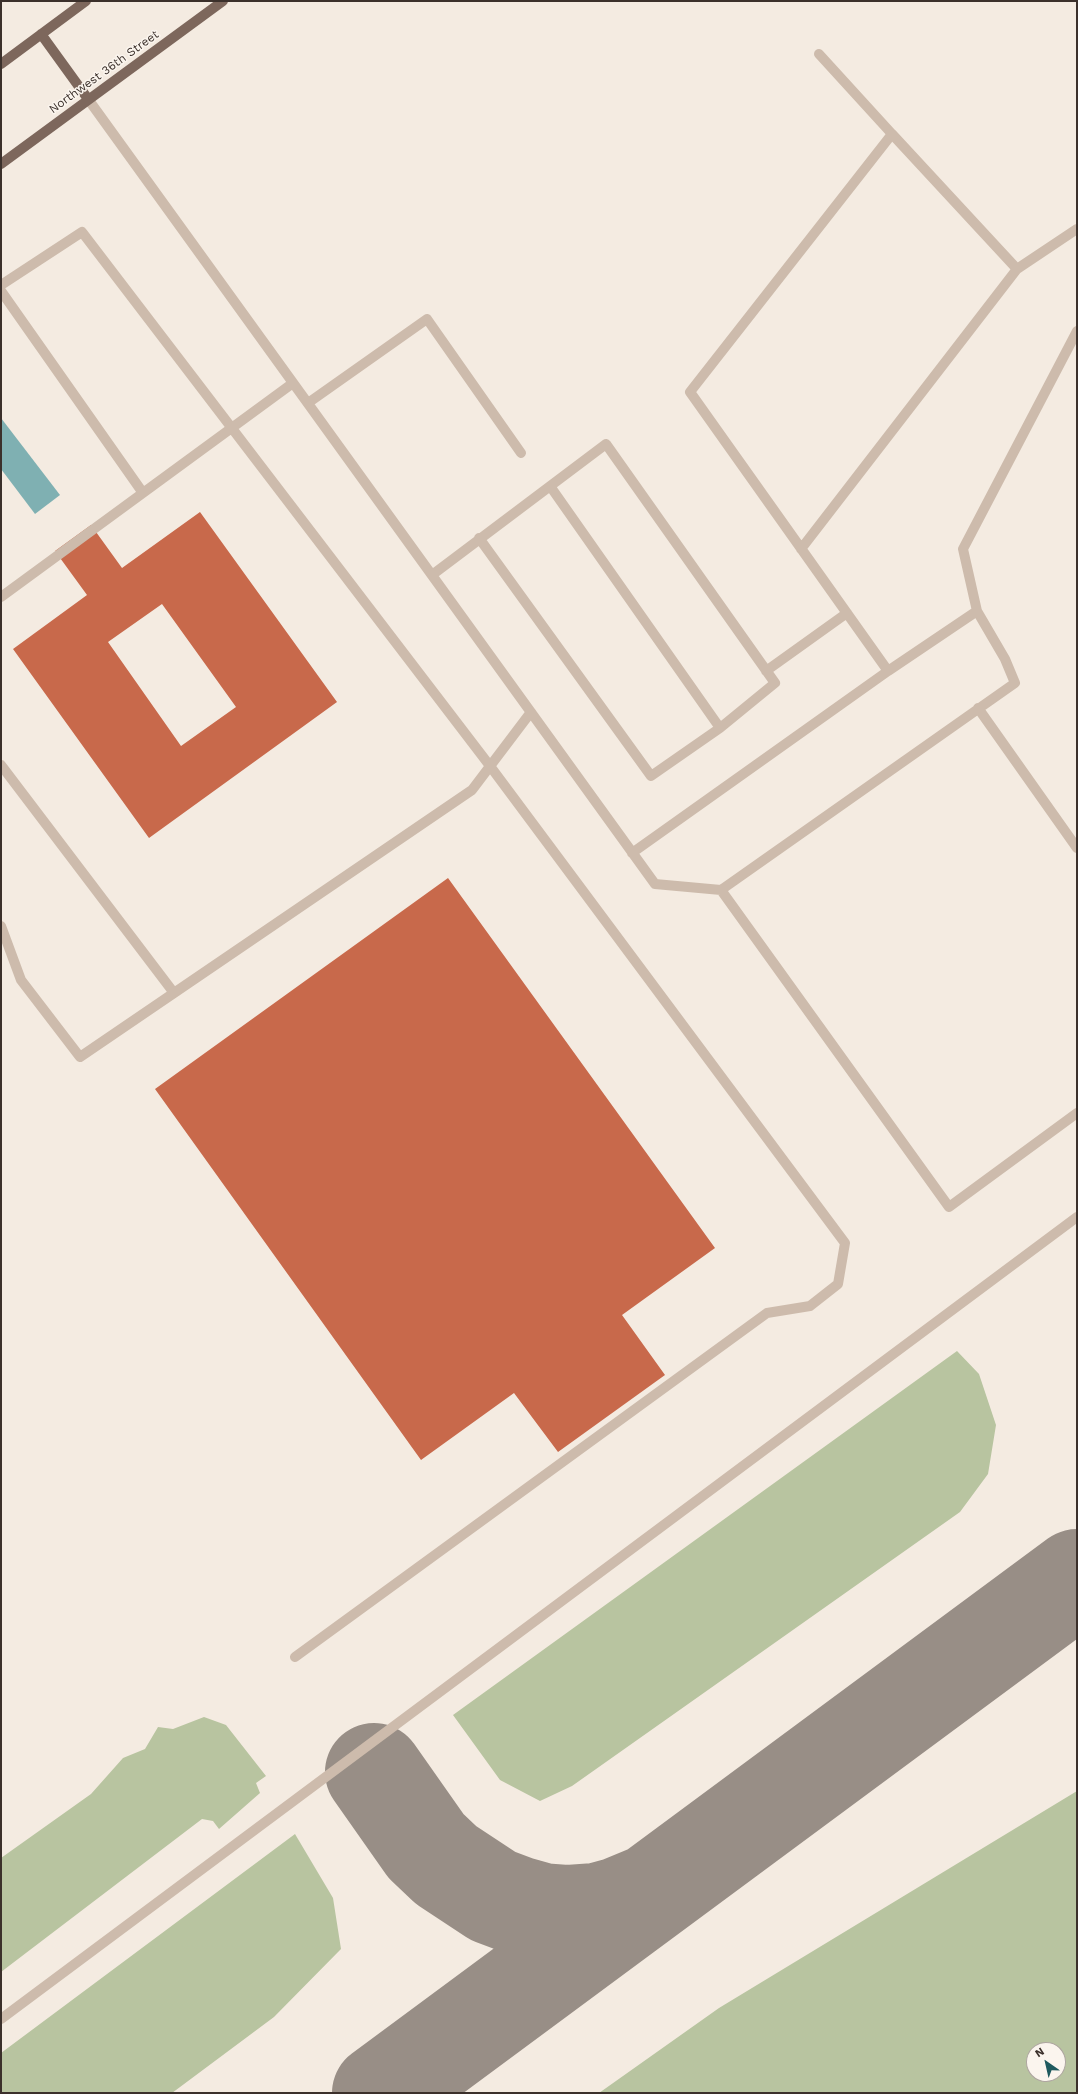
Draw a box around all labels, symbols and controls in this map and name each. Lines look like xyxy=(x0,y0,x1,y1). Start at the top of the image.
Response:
street label: Northwest 36th Street xyxy=(46,27,162,117)
north arrow xyxy=(1026,2042,1066,2082)
text: N xyxy=(1033,2045,1047,2060)

